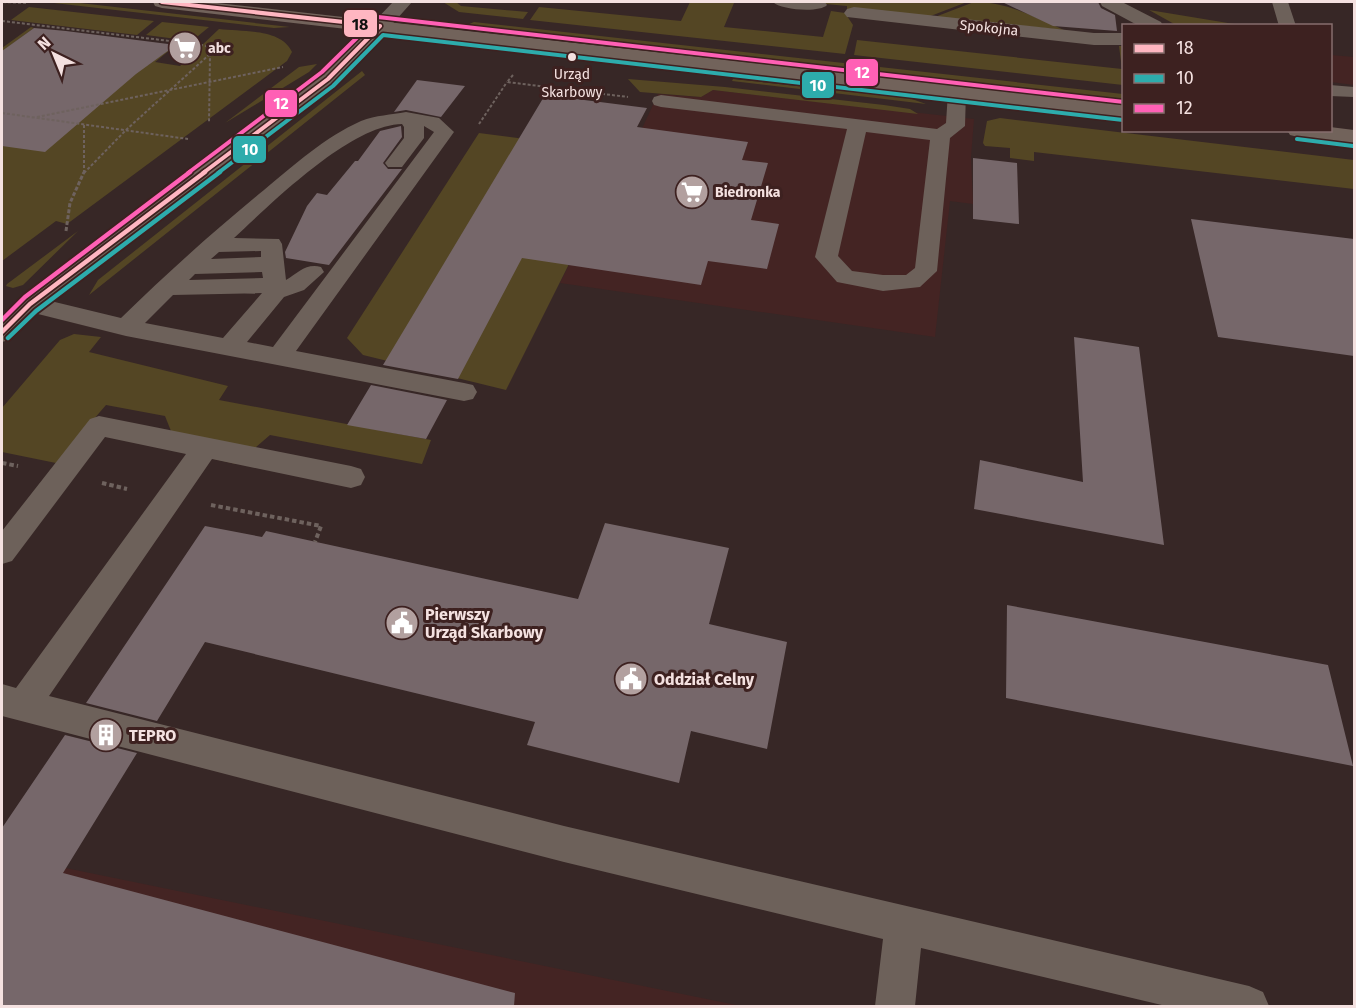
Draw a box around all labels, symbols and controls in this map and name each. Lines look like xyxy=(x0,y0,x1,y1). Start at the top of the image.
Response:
line badge: 18 xyxy=(343,9,378,38)
text: 18 xyxy=(352,15,368,34)
street label: Spokojna xyxy=(959,16,1019,40)
north arrow xyxy=(24,24,84,84)
legend xyxy=(1122,24,1332,132)
supermarket icon: abc xyxy=(167,30,203,66)
text: N xyxy=(34,33,54,54)
text: 18 xyxy=(1176,37,1194,59)
place label: abc xyxy=(208,40,231,57)
marker: Urząd Skarbowy xyxy=(566,51,578,63)
line badge: 12 xyxy=(845,58,879,87)
text: 12 xyxy=(854,63,870,82)
place label: Urząd Skarbowy xyxy=(541,66,603,101)
text: 10 xyxy=(1176,67,1194,89)
line badge: 10 xyxy=(801,71,835,99)
text: 10 xyxy=(810,76,826,95)
line badge: 12 xyxy=(264,89,298,118)
text: 12 xyxy=(273,94,289,113)
text: 12 xyxy=(1176,97,1193,119)
line badge: 10 xyxy=(232,135,267,164)
text: 10 xyxy=(242,140,258,159)
supermarket icon: Biedronka xyxy=(674,174,710,210)
place label: Biedronka xyxy=(715,184,781,201)
public building icon: Pierwszy Urząd Skarbowy xyxy=(384,605,420,641)
place label: Pierwszy Urząd Skarbowy xyxy=(425,605,544,642)
public building icon: Oddział Celny xyxy=(613,661,649,697)
place label: Oddział Celny xyxy=(654,670,755,689)
building icon: TEPRO xyxy=(88,717,124,753)
place label: TEPRO xyxy=(129,726,176,745)

